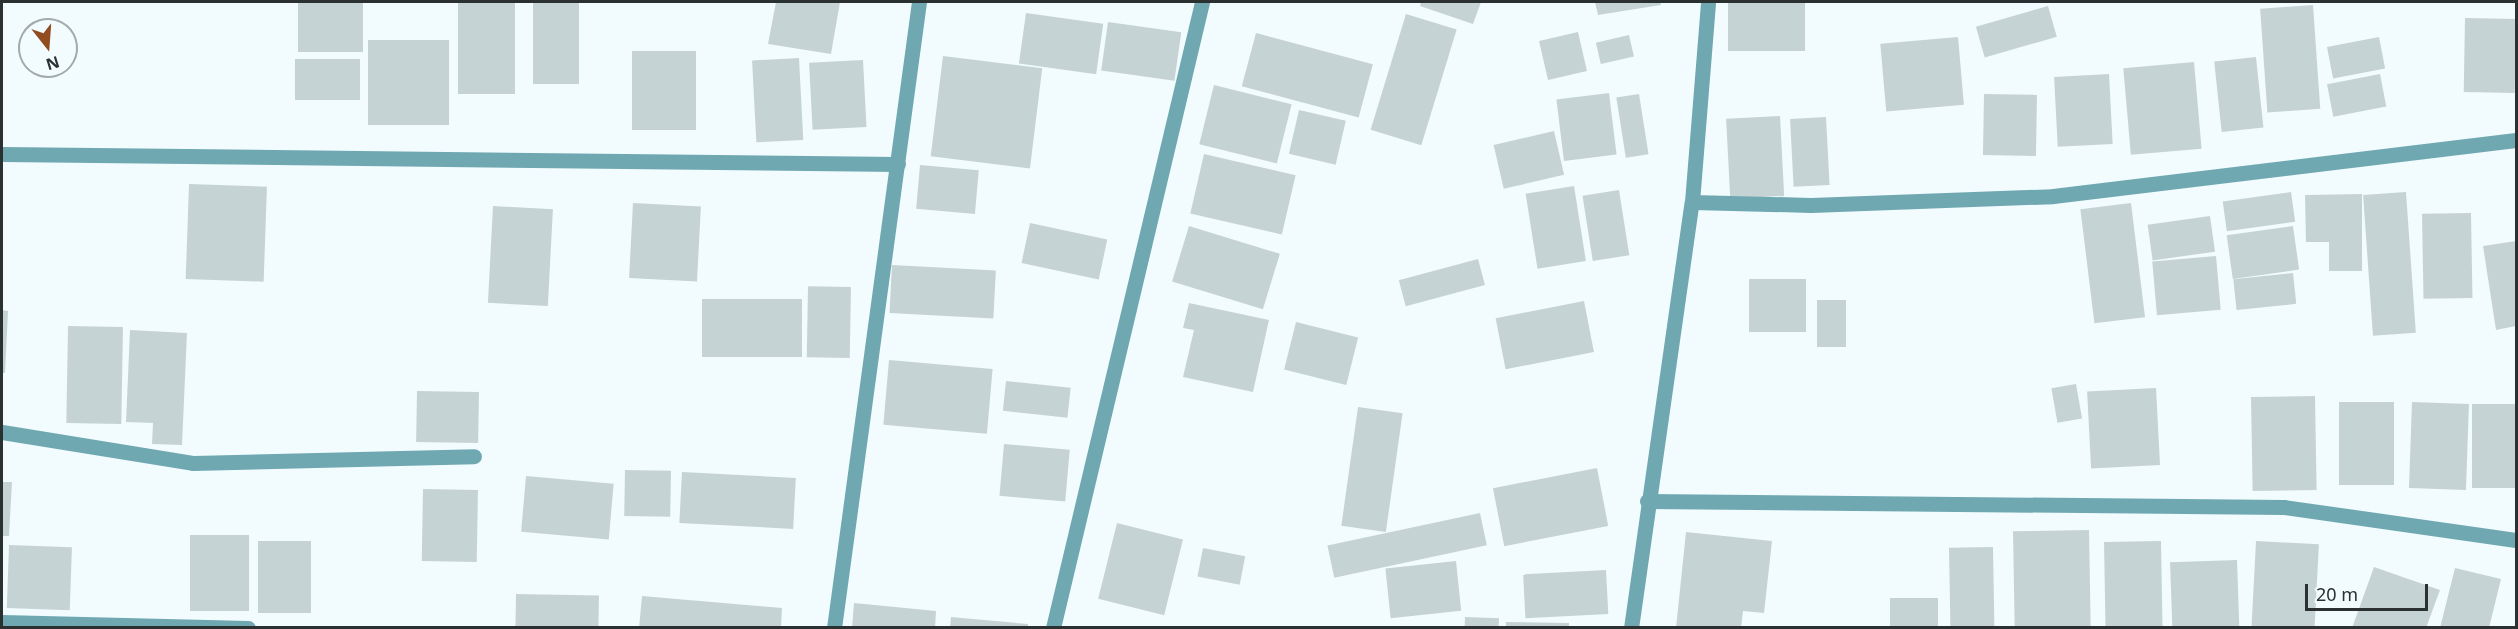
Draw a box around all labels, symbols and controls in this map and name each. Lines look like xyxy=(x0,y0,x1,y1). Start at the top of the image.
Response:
north arrow xyxy=(18,18,78,78)
text: N xyxy=(43,51,62,76)
scale bar xyxy=(2308,572,2431,610)
text: 20 m xyxy=(2316,582,2358,606)

